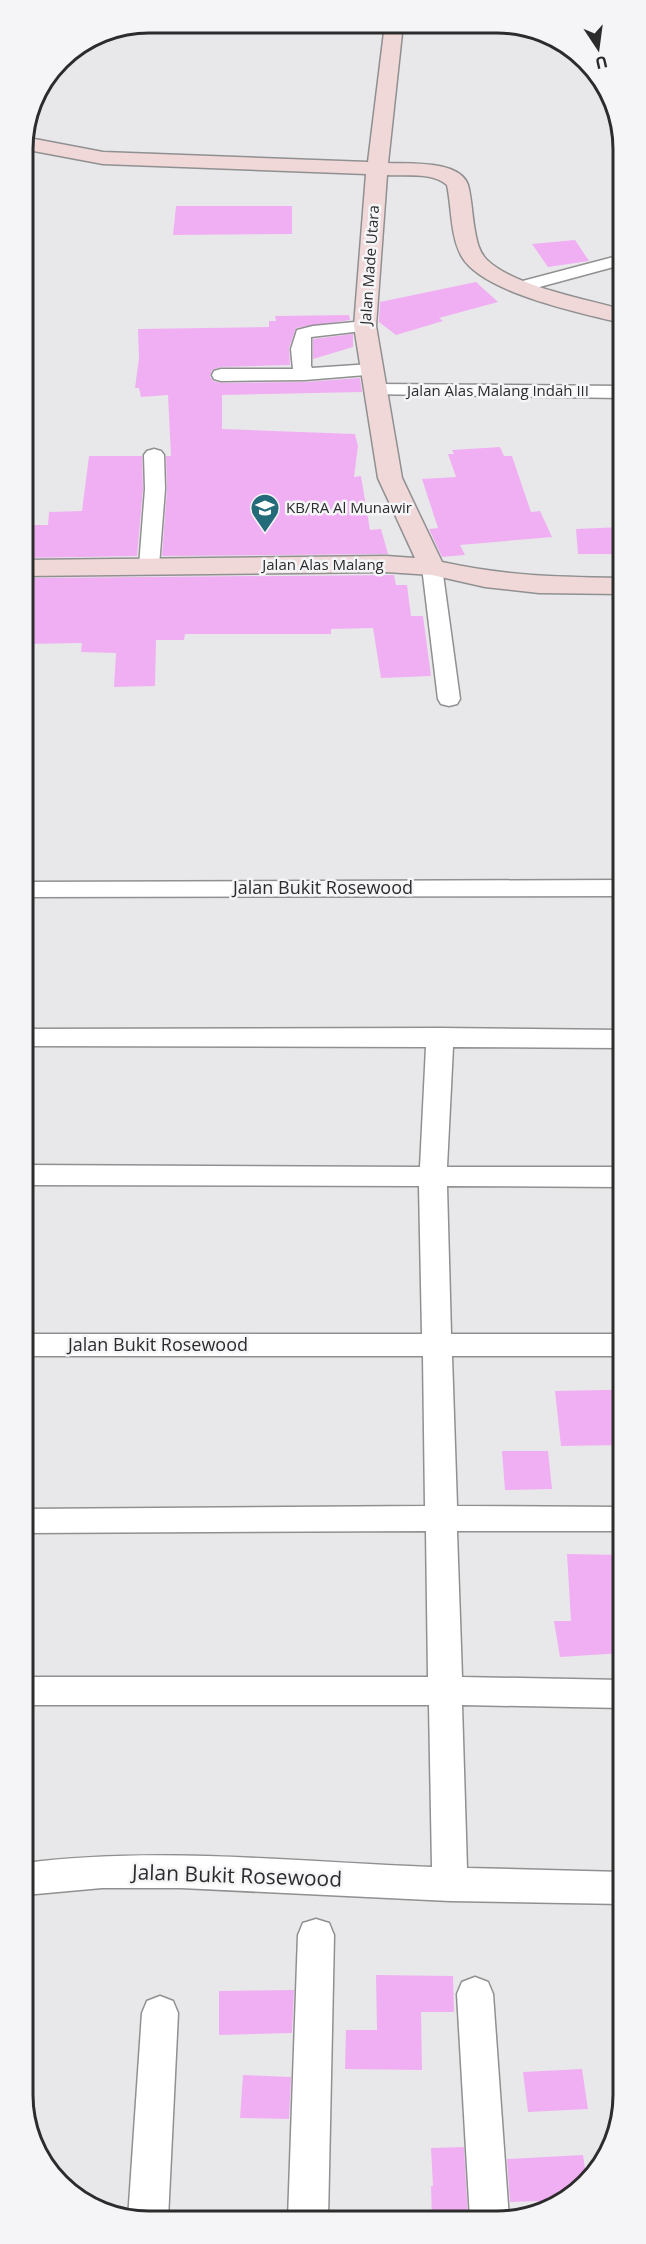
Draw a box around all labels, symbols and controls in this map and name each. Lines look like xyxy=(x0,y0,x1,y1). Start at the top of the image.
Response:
north arrow xyxy=(568,18,628,78)
text: U xyxy=(593,51,610,75)
street label: Jalan Made Utara xyxy=(355,204,383,327)
street label: Jalan Alas Malang Indah III xyxy=(405,380,589,400)
school or university icon: KB/RA Al Munawir xyxy=(249,492,281,534)
place label: KB/RA Al Munawir xyxy=(286,497,412,517)
street label: Jalan Alas Malang xyxy=(260,554,384,574)
street label: Jalan Bukit Rosewood xyxy=(231,875,413,899)
street label: Jalan Bukit Rosewood xyxy=(66,1332,248,1356)
street label: Jalan Bukit Rosewood xyxy=(130,1857,343,1893)

